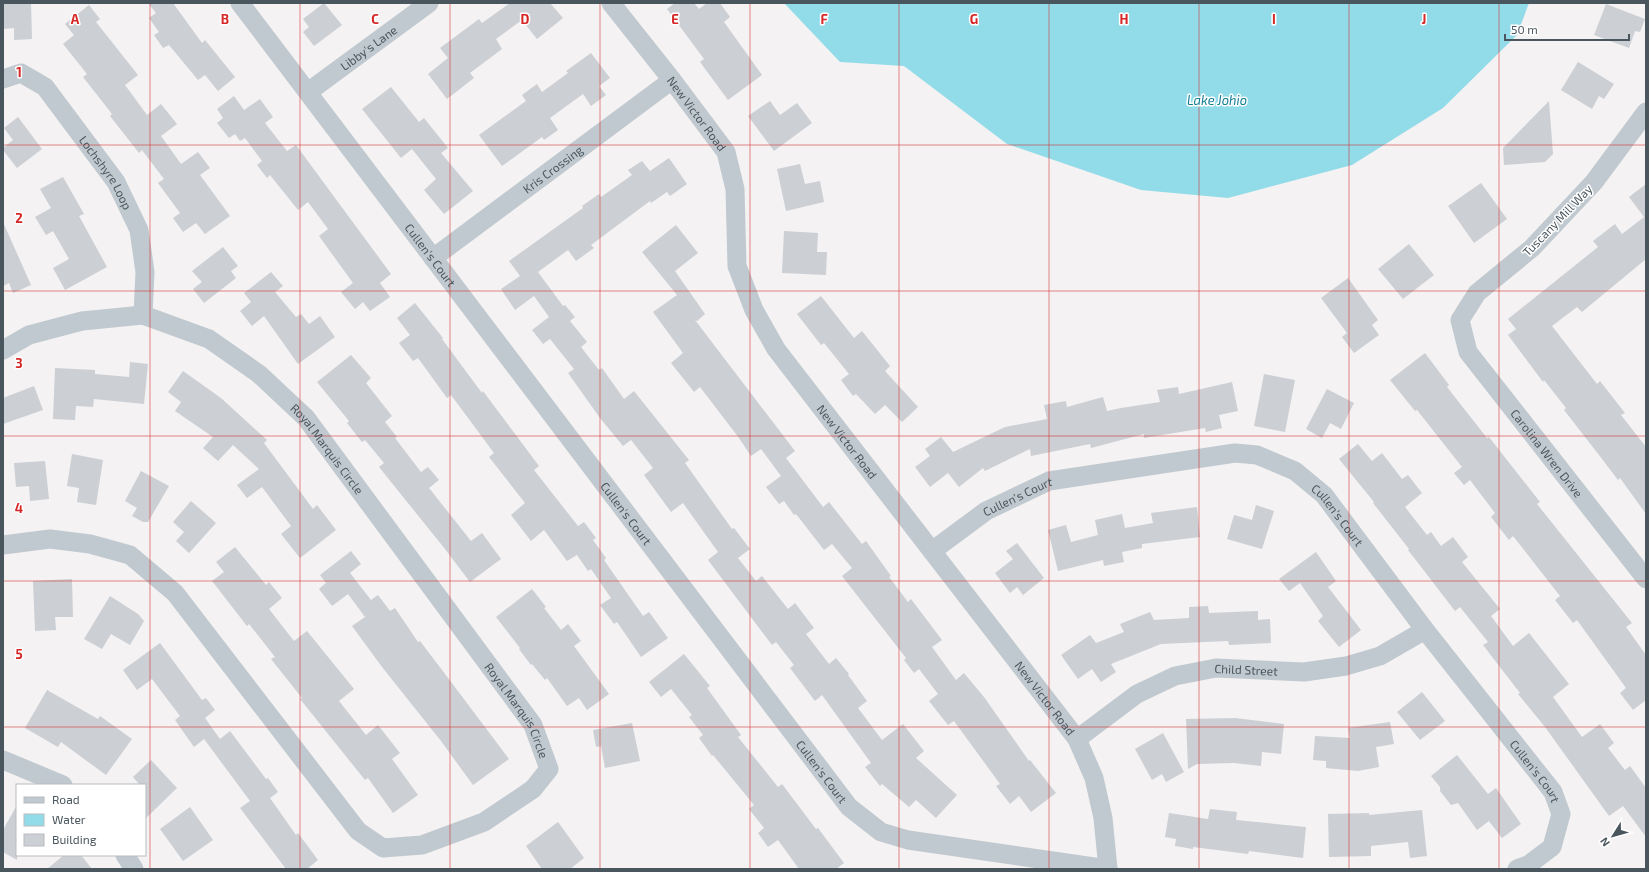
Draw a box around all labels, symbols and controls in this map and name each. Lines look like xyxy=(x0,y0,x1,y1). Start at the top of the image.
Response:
text: A xyxy=(71,11,80,27)
text: B xyxy=(221,11,229,27)
text: C xyxy=(371,11,379,27)
text: D xyxy=(521,11,530,27)
text: E xyxy=(671,11,679,27)
text: F xyxy=(820,11,828,27)
text: G xyxy=(970,11,978,27)
text: H xyxy=(1120,11,1129,27)
text: I xyxy=(1272,11,1276,27)
text: J xyxy=(1422,11,1426,27)
scale bar xyxy=(1505,16,1629,42)
street label: Libby's Lane xyxy=(337,22,399,73)
text: 50 m xyxy=(1511,22,1538,36)
text: 1 xyxy=(16,64,22,80)
street label: New Victor Road xyxy=(665,73,729,153)
water label: Lake Johio xyxy=(1187,92,1247,108)
street label: Lochshyre Loop xyxy=(77,133,135,212)
street label: Kris Crossing xyxy=(520,142,585,196)
street label: Tuscany Mill Way xyxy=(1519,181,1595,259)
text: 2 xyxy=(15,210,23,226)
street label: Cullen's Court xyxy=(402,221,459,289)
text: 3 xyxy=(15,355,23,371)
street label: Royal Marquis Circle xyxy=(288,401,367,497)
street label: New Victor Road xyxy=(814,402,880,481)
street label: Carolina Wren Drive xyxy=(1508,406,1586,500)
street label: Cullen's Court xyxy=(980,474,1053,519)
street label: Cullen's Court xyxy=(598,479,655,548)
street label: Cullen's Court xyxy=(1309,481,1367,549)
text: 4 xyxy=(15,500,23,516)
text: 5 xyxy=(15,646,23,662)
street label: New Victor Road xyxy=(1012,658,1078,738)
street label: Royal Marquis Circle xyxy=(482,660,551,760)
street label: Child Street xyxy=(1214,661,1279,678)
street label: Cullen's Court xyxy=(794,737,851,806)
street label: Cullen's Court xyxy=(1507,737,1563,805)
legend xyxy=(16,784,146,856)
text: Road xyxy=(52,792,80,806)
text: Water xyxy=(52,812,86,826)
north arrow xyxy=(1593,816,1633,856)
text: Building xyxy=(52,832,97,846)
text: N xyxy=(1597,835,1612,849)

